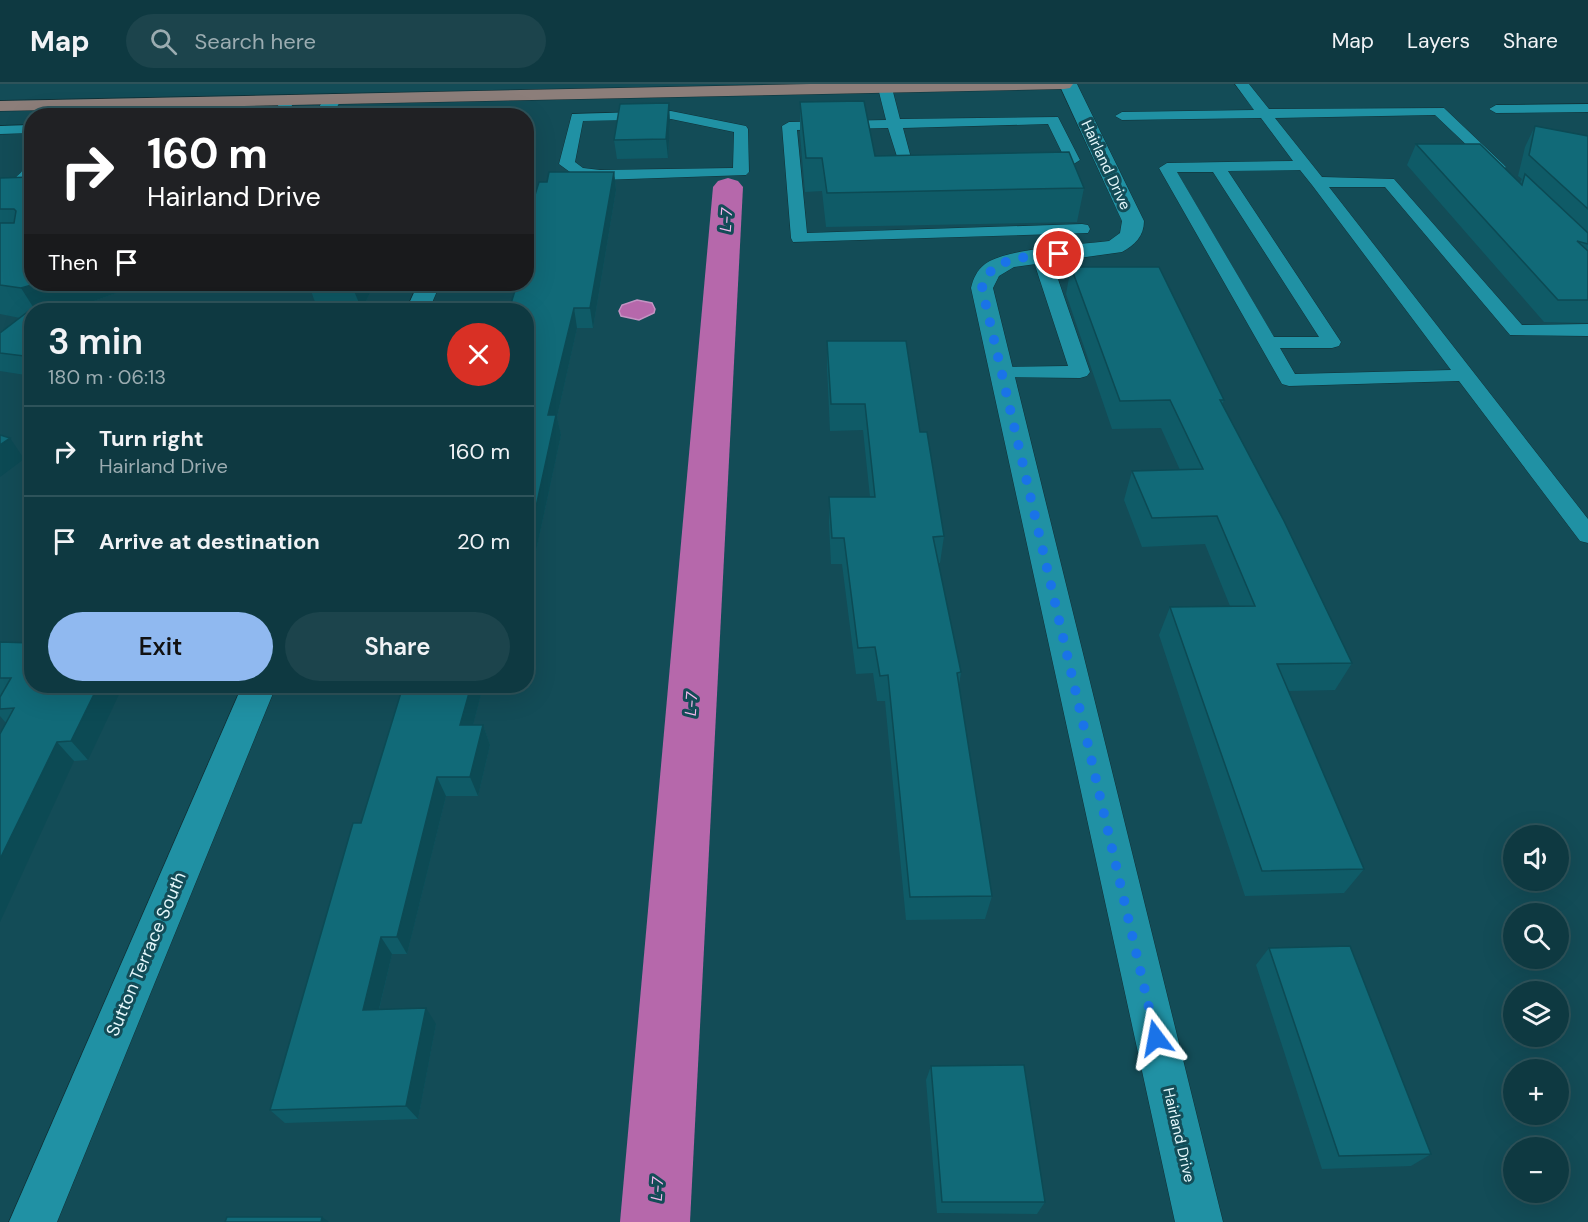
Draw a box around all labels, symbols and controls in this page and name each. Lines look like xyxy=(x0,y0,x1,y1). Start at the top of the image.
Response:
search box xyxy=(126,14,546,68)
text: Map xyxy=(30,23,90,60)
icon: search xyxy=(147,25,180,58)
text: Search here xyxy=(195,27,316,56)
text: Map xyxy=(1332,27,1374,55)
text: Layers xyxy=(1407,27,1470,55)
text: Share xyxy=(1503,27,1558,55)
street label: Hairland Drive xyxy=(1077,117,1135,213)
text: 160 m xyxy=(147,126,268,181)
icon: right xyxy=(48,132,126,210)
text: Hairland Drive xyxy=(147,179,321,214)
water label: L-7 xyxy=(715,206,737,233)
pin xyxy=(1033,228,1084,279)
icon: arrive xyxy=(1042,237,1075,270)
icon: arrive xyxy=(110,246,143,279)
text: Then xyxy=(48,248,98,277)
text: 3 min xyxy=(48,318,143,365)
button: close xyxy=(447,323,510,386)
text: 180 m · 06:13 xyxy=(48,364,166,390)
text: Turn right xyxy=(99,424,204,453)
icon: right xyxy=(48,435,81,468)
text: 160 m xyxy=(449,437,510,466)
text: Hairland Drive xyxy=(99,453,228,479)
icon: arrive xyxy=(48,525,81,558)
text: Arrive at destination xyxy=(99,527,320,556)
text: 20 m xyxy=(457,527,510,556)
button: Exit xyxy=(48,612,273,681)
button: Share xyxy=(285,612,510,681)
water label: L-7 xyxy=(680,690,702,717)
map controls xyxy=(1503,825,1569,1203)
button: sound xyxy=(1503,825,1569,891)
street label: Sutton Terrace South xyxy=(100,868,192,1040)
button: search xyxy=(1503,903,1569,969)
button: layers xyxy=(1503,981,1569,1047)
position arrow xyxy=(1124,1006,1188,1070)
button: + xyxy=(1503,1059,1569,1125)
street label: Hairland Drive xyxy=(1158,1086,1200,1184)
button: − xyxy=(1503,1137,1569,1203)
water label: L-7 xyxy=(646,1175,668,1202)

